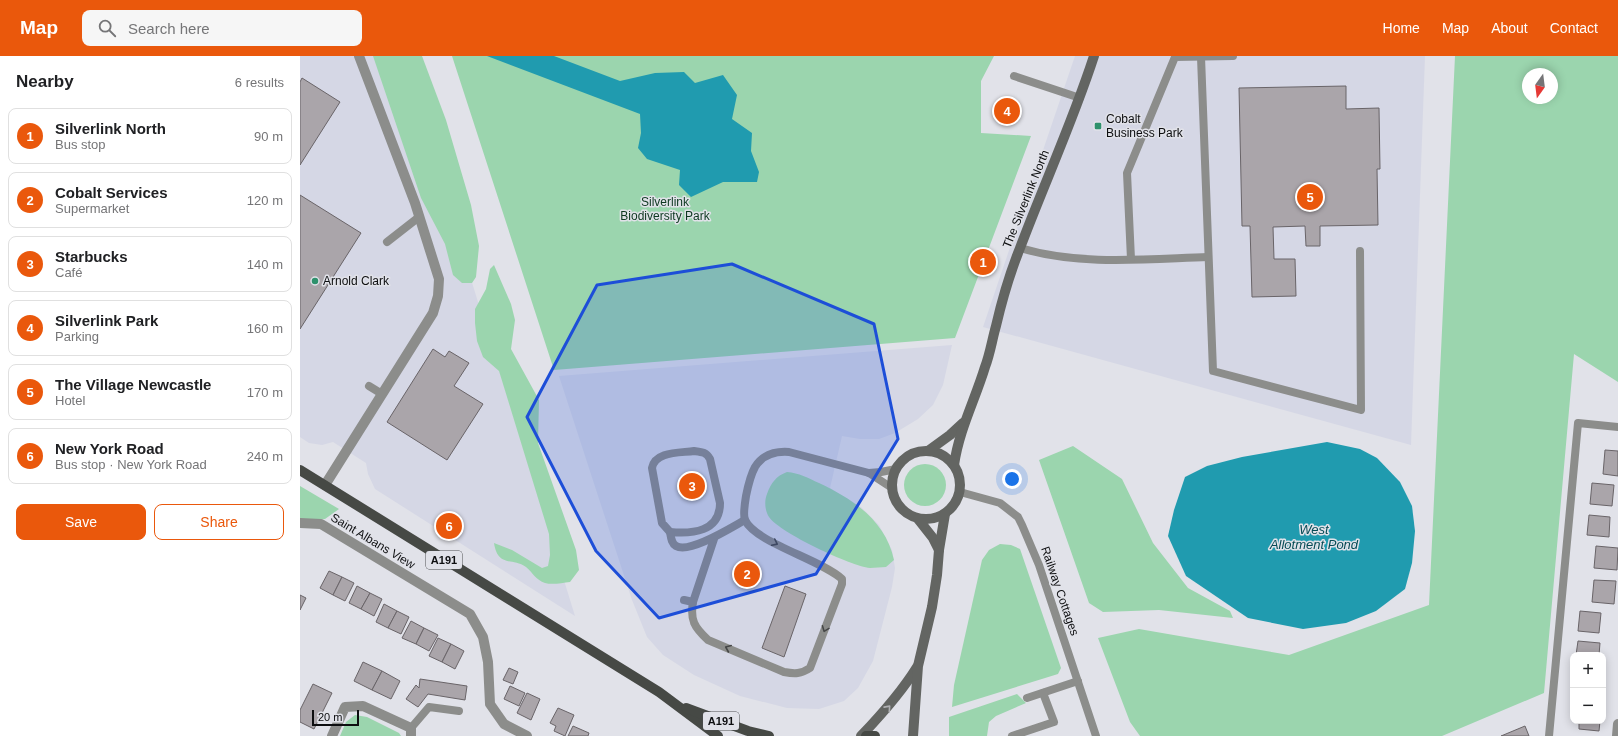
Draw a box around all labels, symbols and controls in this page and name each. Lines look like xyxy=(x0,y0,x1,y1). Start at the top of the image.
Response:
search box xyxy=(82,10,362,46)
text: Map xyxy=(20,17,58,38)
icon: search xyxy=(96,17,118,39)
text: Search here xyxy=(128,20,210,37)
text: Home xyxy=(1383,20,1420,36)
text: Map xyxy=(1442,20,1469,36)
text: About xyxy=(1491,20,1528,36)
text: Contact xyxy=(1550,20,1598,36)
north arrow xyxy=(1522,68,1558,104)
text: Nearby xyxy=(16,72,74,91)
text: 6 results xyxy=(235,75,284,90)
pin: 4 xyxy=(994,96,1020,126)
place label: Cobalt Business Park xyxy=(1106,112,1184,140)
text: Silverlink North xyxy=(55,120,166,137)
marker: Cobalt Business Park xyxy=(1093,121,1103,131)
text: 1 xyxy=(26,129,34,144)
text: 90 m xyxy=(254,129,283,144)
text: Bus stop xyxy=(55,137,106,152)
street label: The Silverlink North xyxy=(1000,148,1052,250)
pin: 5 xyxy=(1297,182,1323,212)
text: Cobalt Services xyxy=(55,184,168,201)
text: 2 xyxy=(26,193,34,208)
text: 120 m xyxy=(247,193,283,208)
park label: Silverlink Biodiversity Park xyxy=(620,195,711,223)
text: Supermarket xyxy=(55,201,129,216)
pin: 1 xyxy=(970,247,996,277)
text: Starbucks xyxy=(55,248,128,265)
text: 3 xyxy=(26,257,34,272)
text: 140 m xyxy=(247,257,283,272)
text: Café xyxy=(55,265,82,280)
place label: Arnold Clark xyxy=(323,274,390,288)
marker: Arnold Clark xyxy=(310,276,320,286)
text: Silverlink Park xyxy=(55,312,158,329)
text: 4 xyxy=(26,321,34,336)
text: 160 m xyxy=(247,321,283,336)
text: Parking xyxy=(55,329,99,344)
text: The Village Newcastle xyxy=(55,376,211,393)
text: 5 xyxy=(26,385,34,400)
text: 170 m xyxy=(247,385,283,400)
text: Hotel xyxy=(55,393,85,408)
text: New York Road xyxy=(55,440,164,457)
text: 6 xyxy=(26,449,34,464)
text: 240 m xyxy=(247,449,283,464)
text: Bus stop · New York Road xyxy=(55,457,207,472)
your location xyxy=(1002,469,1022,489)
pin: 3 xyxy=(679,471,705,501)
button: Save xyxy=(16,504,146,540)
button: Share xyxy=(154,504,284,540)
street label: Saint Albans View xyxy=(328,510,418,572)
pin: 6 xyxy=(436,511,462,541)
water label: West Allotment Pond xyxy=(1269,522,1359,552)
one-way arrow xyxy=(771,538,778,546)
street label: Railway Cottages xyxy=(1038,545,1082,637)
road number: A191 xyxy=(426,551,462,569)
pin: 2 xyxy=(734,559,760,589)
one-way arrow xyxy=(821,626,829,633)
one-way arrow xyxy=(724,645,731,653)
map controls xyxy=(1570,652,1606,724)
button: + xyxy=(1570,652,1606,688)
button: − xyxy=(1570,688,1606,724)
one-way arrow xyxy=(883,705,891,713)
scale bar xyxy=(312,708,359,727)
text: 20 m xyxy=(318,711,342,723)
road number: A191 xyxy=(703,712,739,730)

